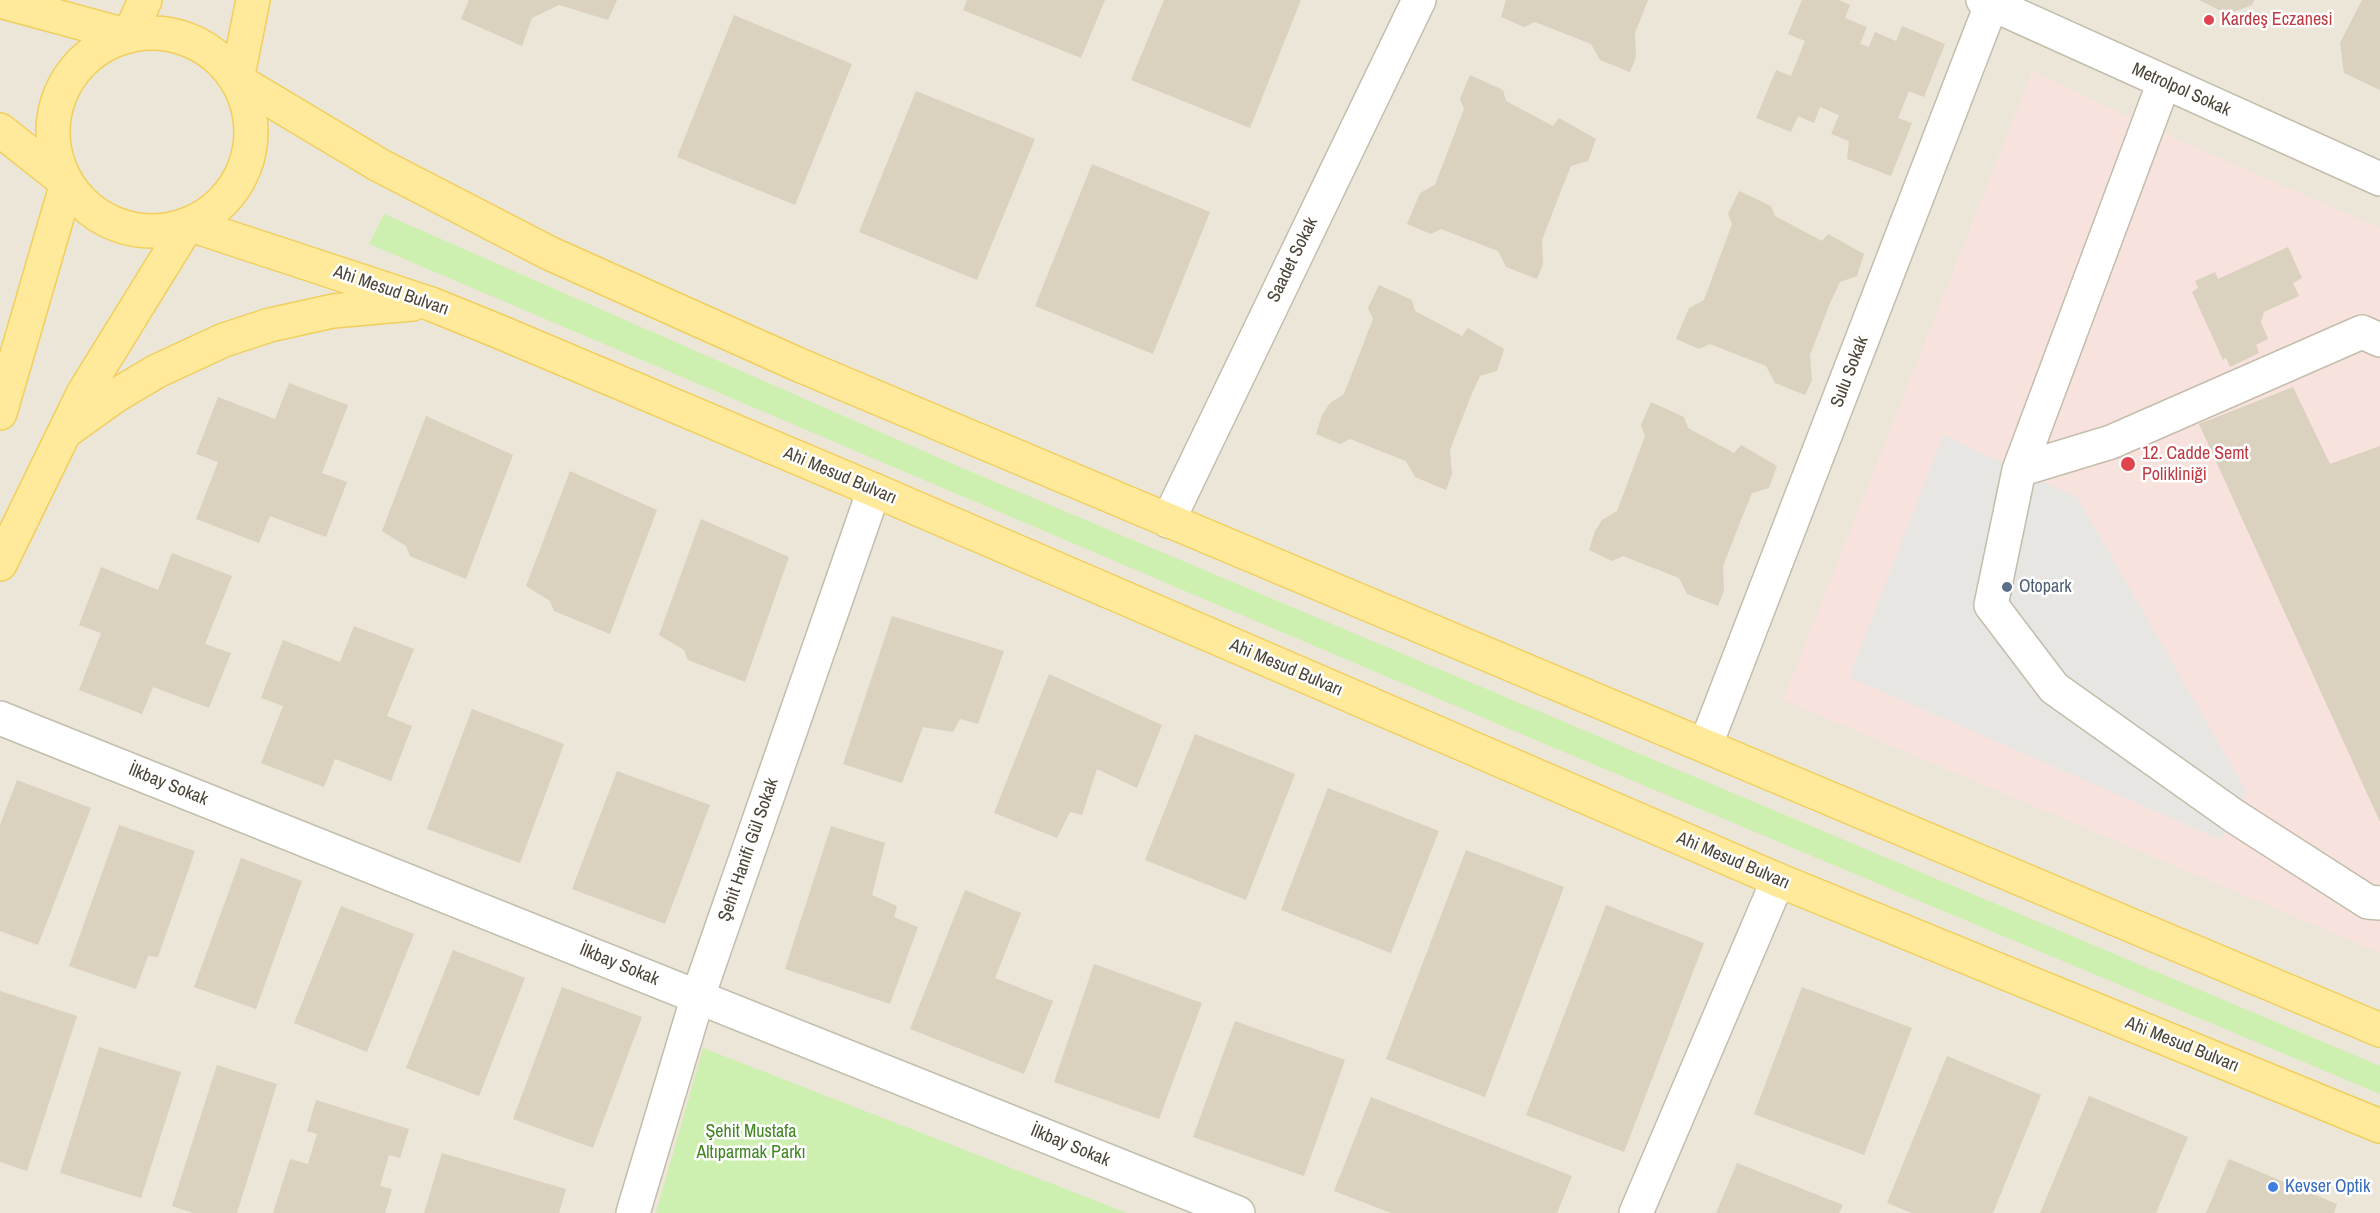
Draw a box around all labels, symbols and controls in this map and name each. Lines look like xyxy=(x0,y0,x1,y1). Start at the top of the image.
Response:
place label: Kardeş Eczanesi xyxy=(2221,9,2333,31)
marker: Kardeş Eczanesi xyxy=(2202,13,2216,27)
street label: Metrolpol Sokak xyxy=(2128,59,2234,121)
street label: Saadet Sokak xyxy=(1263,214,1323,306)
street label: Ahi Mesud Bulvarı xyxy=(330,261,452,321)
street label: Sulu Sokak xyxy=(1827,333,1873,411)
street label: Ahi Mesud Bulvarı xyxy=(780,442,900,510)
place label: 12. Cadde Semt Polikliniği xyxy=(2142,443,2249,486)
marker: 12. Cadde Semt Polikliniği xyxy=(2119,455,2137,473)
place label: Otopark xyxy=(2019,576,2072,598)
marker: Otopark xyxy=(2000,580,2014,594)
street label: Ahi Mesud Bulvarı xyxy=(1226,634,1346,702)
street label: İlkbay Sokak xyxy=(125,759,211,811)
street label: Şehit Hanifi Gül Sokak xyxy=(714,775,784,925)
street label: Ahi Mesud Bulvarı xyxy=(1673,827,1793,895)
street label: İlkbay Sokak xyxy=(576,939,662,991)
street label: Ahi Mesud Bulvarı xyxy=(2122,1012,2242,1078)
street label: İlkbay Sokak xyxy=(1027,1120,1113,1172)
park label: Şehit Mustafa Altıparmak Parkı xyxy=(696,1121,806,1164)
place label: Kevser Optik xyxy=(2285,1176,2370,1198)
marker: Kevser Optik xyxy=(2266,1180,2280,1194)

